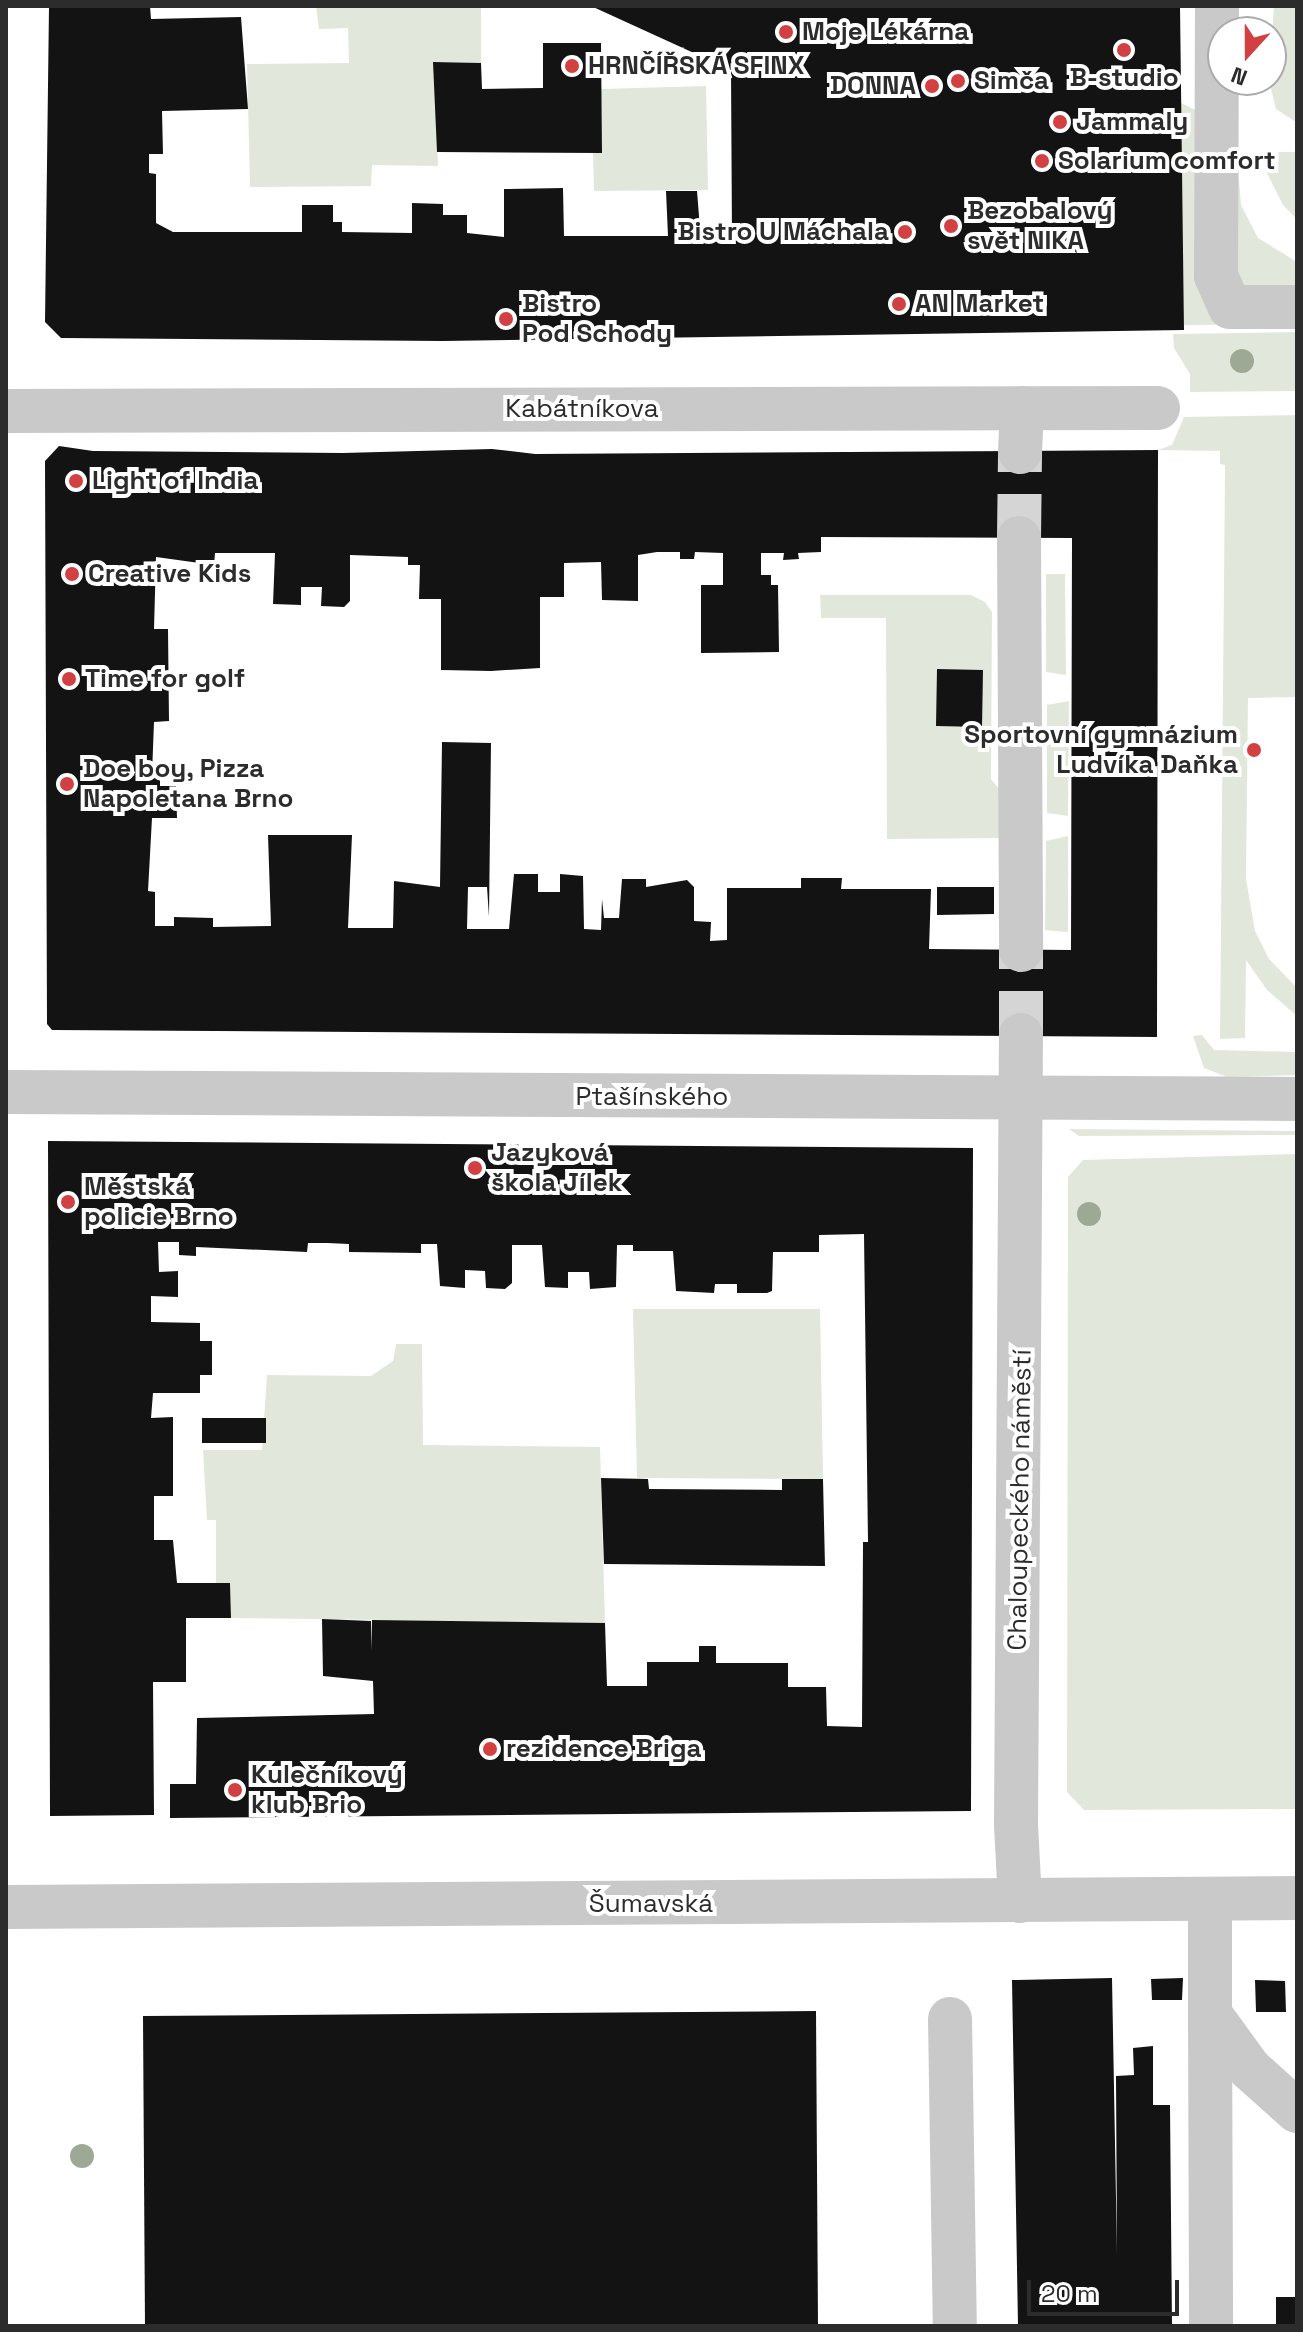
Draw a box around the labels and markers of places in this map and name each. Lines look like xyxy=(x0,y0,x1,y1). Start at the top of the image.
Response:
place label: Moje Lékárna xyxy=(802,16,969,48)
marker: Moje Lékárna xyxy=(777,23,795,41)
marker: B-studio xyxy=(1115,41,1133,59)
place label: HRNČÍŘSKÁ SFINX xyxy=(588,50,805,82)
marker: HRNČÍŘSKÁ SFINX xyxy=(563,57,581,75)
place label: B-studio xyxy=(1069,62,1179,94)
place label: Simča xyxy=(974,65,1049,97)
place label: DONNA xyxy=(830,70,916,102)
marker: Simča xyxy=(949,72,967,90)
marker: DONNA xyxy=(923,77,941,95)
place label: Jammaly xyxy=(1076,106,1188,138)
marker: Jammaly xyxy=(1051,113,1069,131)
place label: Solarium comfort xyxy=(1058,145,1276,177)
marker: Solarium comfort xyxy=(1033,152,1051,170)
place label: Bezobalový svět NIKA xyxy=(967,195,1113,256)
place label: Bistro U Máchala xyxy=(677,216,889,248)
marker: Bezobalový svět NIKA xyxy=(942,217,960,235)
marker: Bistro U Máchala xyxy=(896,223,914,241)
place label: Bistro Pod Schody xyxy=(522,288,672,350)
place label: AN Market xyxy=(915,288,1044,320)
marker: AN Market xyxy=(890,295,908,313)
marker: Bistro Pod Schody xyxy=(497,310,515,328)
place label: Light of India xyxy=(92,465,259,497)
marker: Light of India xyxy=(67,472,85,490)
place label: Creative Kids xyxy=(88,558,251,590)
marker: Creative Kids xyxy=(63,565,81,583)
place label: Time for golf xyxy=(85,663,245,695)
marker: Time for golf xyxy=(60,670,78,688)
place label: Sportovní gymnázium Ludvíka Daňka xyxy=(964,719,1238,780)
marker: Sportovní gymnázium Ludvíka Daňka xyxy=(1245,741,1263,759)
place label: Doe boy, Pizza Napoletana Brno xyxy=(83,753,293,814)
marker: Doe boy, Pizza Napoletana Brno xyxy=(58,775,76,793)
place label: Jazyková škola Jílek xyxy=(491,1137,622,1198)
marker: Jazyková škola Jílek xyxy=(466,1159,484,1177)
place label: Městská policie Brno xyxy=(84,1171,234,1232)
marker: Městská policie Brno xyxy=(59,1193,77,1211)
place label: rezidence Briga xyxy=(506,1733,702,1765)
marker: rezidence Briga xyxy=(481,1740,499,1758)
place label: Kulečníkový klub Brio xyxy=(251,1759,403,1820)
marker: Kulečníkový klub Brio xyxy=(226,1781,244,1799)

